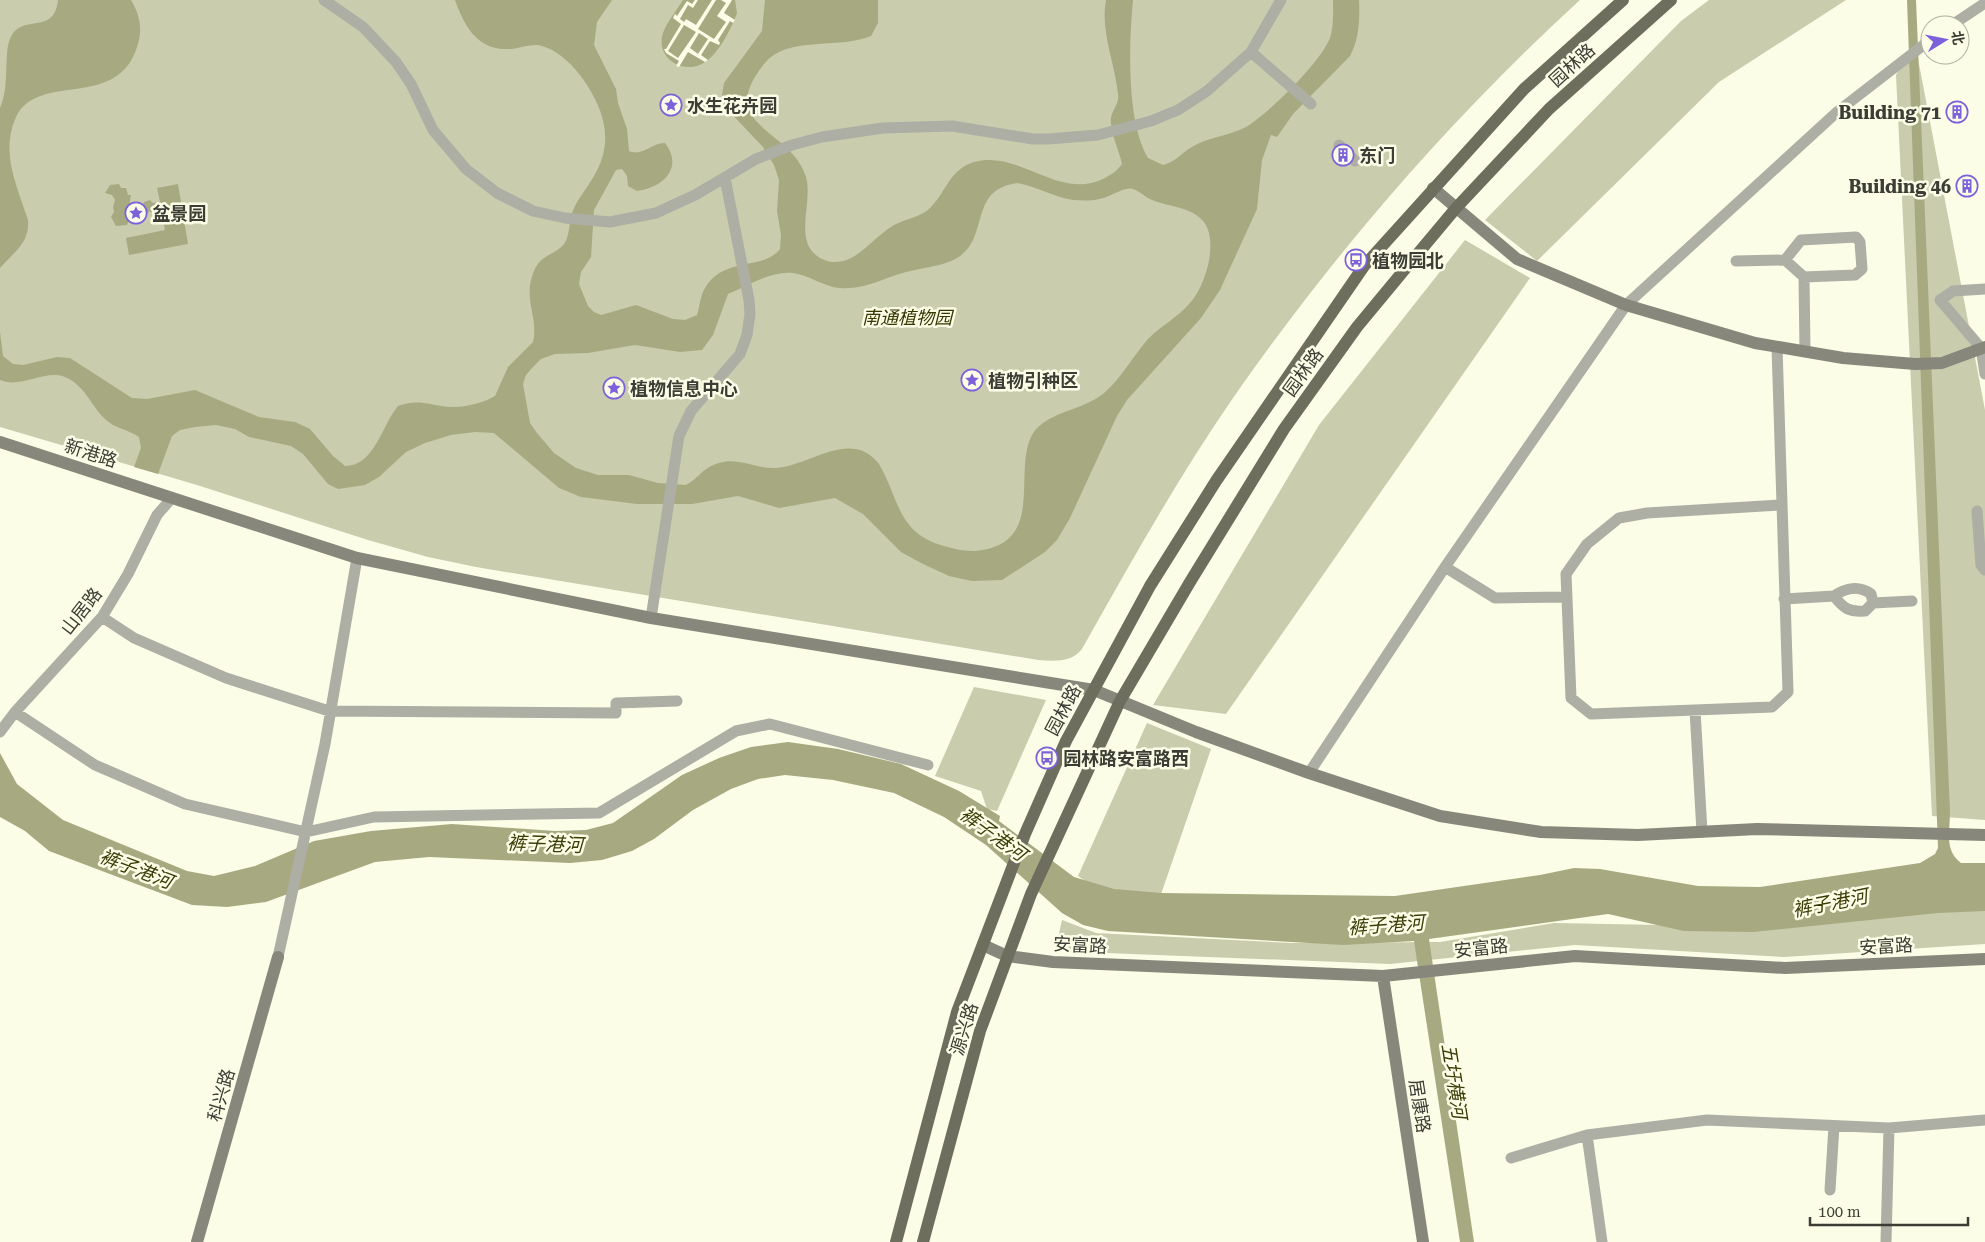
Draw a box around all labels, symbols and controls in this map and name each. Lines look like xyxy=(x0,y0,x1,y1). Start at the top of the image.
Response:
north arrow xyxy=(1920,15,1970,65)
text: 北 xyxy=(1949,29,1967,46)
street label: 园林路 xyxy=(1545,39,1599,91)
place icon: 水生花卉园 xyxy=(659,93,683,117)
place label: 水生花卉园 xyxy=(687,95,777,116)
building icon: Building 71 xyxy=(1945,100,1969,124)
place label: Building 71 xyxy=(1839,102,1941,123)
building icon: 东门 xyxy=(1331,143,1355,167)
place label: 东门 xyxy=(1359,145,1395,166)
building icon: Building 46 xyxy=(1955,174,1979,198)
place label: Building 46 xyxy=(1849,176,1951,197)
place icon: 盆景园 xyxy=(124,201,148,225)
place label: 盆景园 xyxy=(152,203,206,224)
bus stop icon: 植物园北 xyxy=(1344,248,1368,272)
place label: 植物园北 xyxy=(1372,250,1444,271)
park label: 南通植物园 xyxy=(862,307,955,328)
street label: 园林路 xyxy=(1279,344,1327,400)
place icon: 植物引种区 xyxy=(960,368,984,392)
place label: 植物引种区 xyxy=(988,370,1078,391)
place icon: 植物信息中心 xyxy=(602,376,626,400)
place label: 植物信息中心 xyxy=(630,378,738,399)
street label: 新港路 xyxy=(62,435,120,471)
street label: 山居路 xyxy=(56,583,106,639)
street label: 园林路 xyxy=(1041,681,1085,739)
bus stop icon: 园林路安富路西 xyxy=(1035,746,1059,770)
place label: 园林路安富路西 xyxy=(1063,748,1189,769)
water label: 裤子港河 xyxy=(955,802,1034,868)
water label: 裤子港河 xyxy=(507,831,587,857)
water label: 裤子港河 xyxy=(96,845,179,895)
water label: 裤子港河 xyxy=(1790,884,1873,922)
water label: 裤子港河 xyxy=(1347,911,1429,939)
street label: 安富路 xyxy=(1052,933,1108,957)
street label: 安富路 xyxy=(1858,934,1914,958)
street label: 安富路 xyxy=(1453,935,1509,961)
street label: 源兴路 xyxy=(946,1000,982,1058)
water label: 五圩横河 xyxy=(1437,1042,1472,1124)
street label: 科兴路 xyxy=(203,1066,239,1124)
street label: 居康路 xyxy=(1405,1078,1435,1134)
scale bar xyxy=(1810,1194,1968,1226)
text: 100 m xyxy=(1818,1203,1861,1221)

